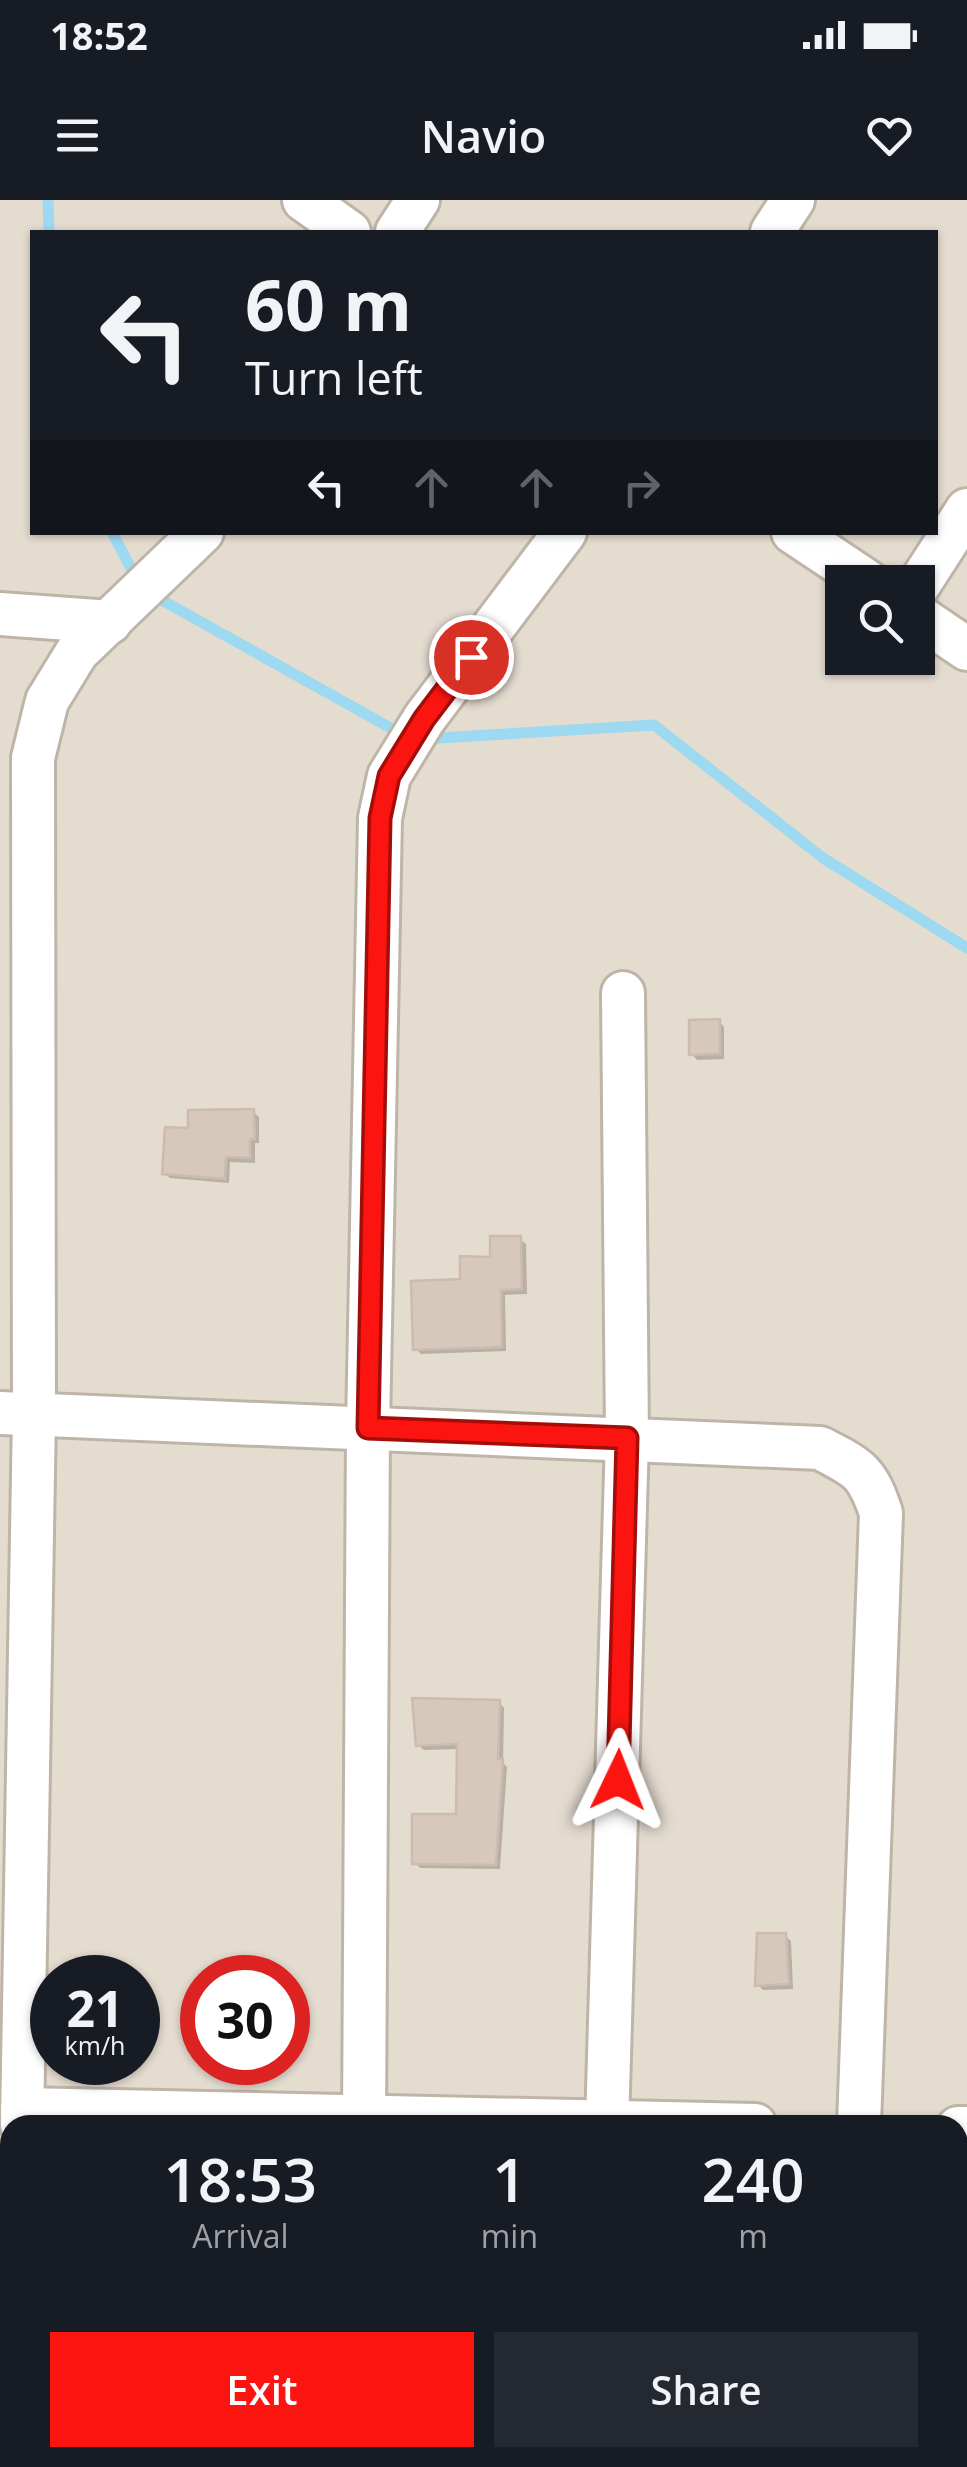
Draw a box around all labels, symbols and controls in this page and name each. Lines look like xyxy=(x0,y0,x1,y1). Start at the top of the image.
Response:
text: 18:52 xyxy=(50,9,148,61)
text: Navio xyxy=(421,105,546,166)
icon: menu xyxy=(50,108,105,163)
icon: heart xyxy=(862,108,917,163)
text: 60 m xyxy=(245,256,412,352)
icon: left xyxy=(80,270,210,400)
text: Turn left xyxy=(245,347,423,408)
icon: left xyxy=(299,460,354,515)
icon: ahead xyxy=(404,460,459,515)
icon: ahead xyxy=(509,460,564,515)
icon: right xyxy=(614,460,669,515)
map controls xyxy=(825,565,935,675)
button: search xyxy=(825,565,935,675)
pin xyxy=(429,615,514,700)
icon: arrive xyxy=(444,630,499,685)
position arrow xyxy=(566,1728,670,1832)
speed limit sign: 30 xyxy=(180,1955,310,2085)
text: 21 xyxy=(66,1974,124,2042)
text: km/h xyxy=(65,2028,125,2062)
text: 18:53 xyxy=(164,2138,317,2220)
text: 1 xyxy=(492,2138,527,2220)
text: 240 xyxy=(702,2138,804,2220)
text: Arrival xyxy=(192,2214,289,2257)
text: min xyxy=(481,2214,538,2257)
text: m xyxy=(738,2214,768,2257)
button: Exit xyxy=(50,2332,474,2447)
button: Share xyxy=(494,2332,918,2447)

